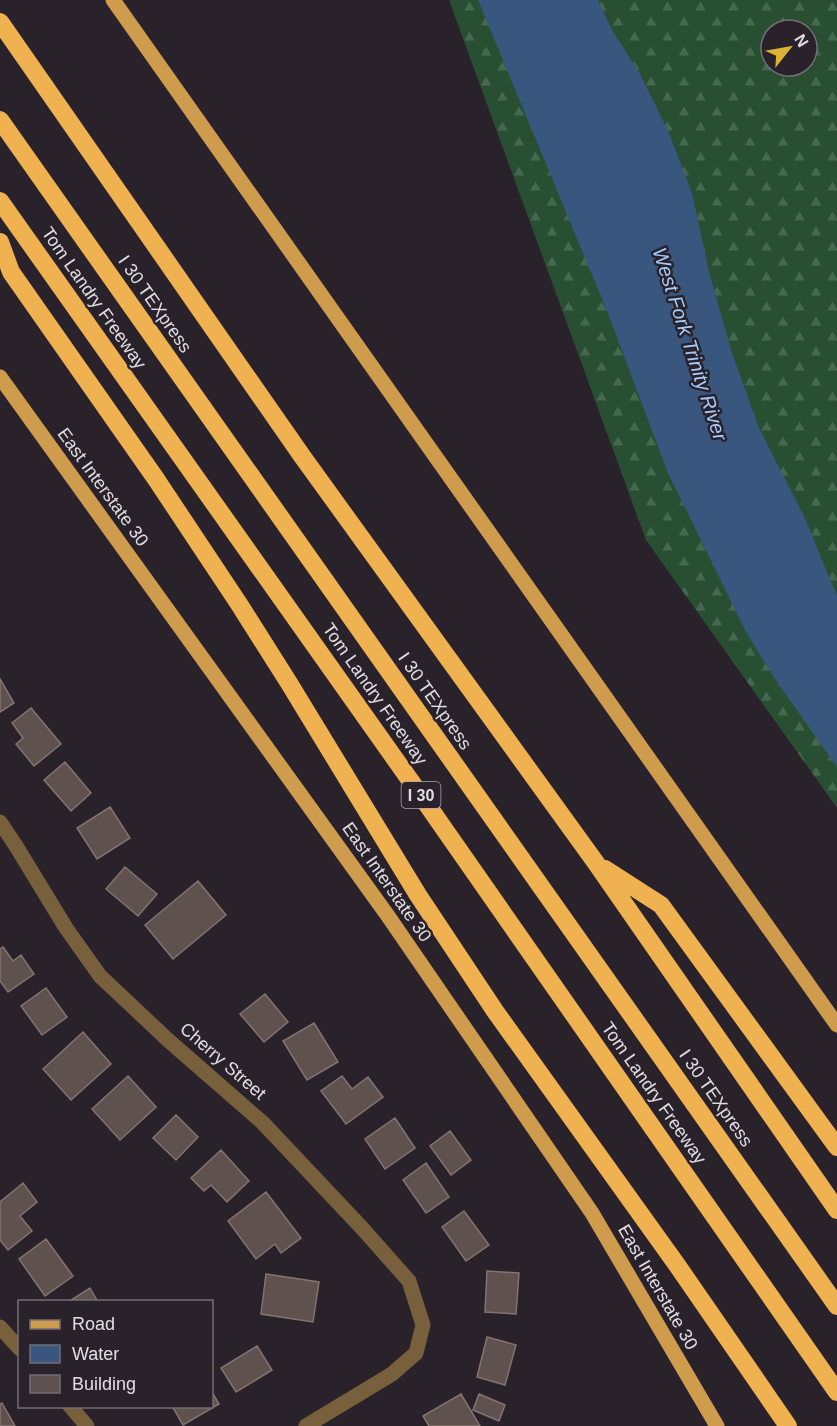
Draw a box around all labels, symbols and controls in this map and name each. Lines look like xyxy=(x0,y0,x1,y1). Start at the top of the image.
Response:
north arrow xyxy=(759,18,819,78)
text: N xyxy=(791,31,812,50)
street label: Tom Landry Freeway xyxy=(38,223,150,373)
water label: West Fork Trinity River xyxy=(648,245,732,444)
street label: I 30 TEXpress xyxy=(114,252,196,356)
street label: East Interstate 30 xyxy=(53,424,153,550)
street label: Tom Landry Freeway xyxy=(319,619,431,769)
street label: I 30 TEXpress xyxy=(394,649,476,753)
road number: I 30 xyxy=(402,782,440,808)
street label: East Interstate 30 xyxy=(338,818,436,946)
street label: Cherry Street xyxy=(176,1018,270,1104)
street label: Tom Landry Freeway xyxy=(598,1018,710,1168)
street label: I 30 TEXpress xyxy=(675,1046,757,1150)
street label: East Interstate 30 xyxy=(614,1221,702,1353)
legend xyxy=(18,1300,213,1408)
text: Road xyxy=(72,1314,115,1334)
text: Water xyxy=(72,1344,119,1364)
text: Building xyxy=(72,1374,136,1394)

